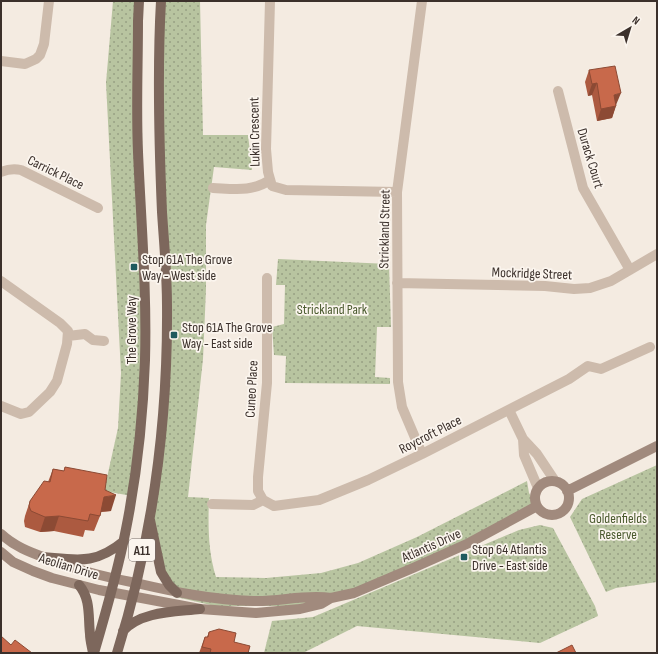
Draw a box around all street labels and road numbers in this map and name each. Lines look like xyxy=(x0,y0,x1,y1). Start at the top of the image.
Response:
street label: Lukin Crescent xyxy=(245,97,264,167)
street label: Durack Court xyxy=(573,126,608,190)
street label: Carrick Place xyxy=(25,151,87,193)
street label: Strickland Street xyxy=(375,189,394,269)
street label: Mockridge Street xyxy=(491,264,572,283)
street label: The Grove Way xyxy=(123,295,140,364)
street label: Cuneo Place xyxy=(242,360,261,418)
street label: Roycroft Place xyxy=(396,411,464,457)
street label: Atlantis Drive xyxy=(398,525,463,566)
road number: A11 xyxy=(129,539,155,561)
street label: Aeolian Drive xyxy=(36,549,101,584)

